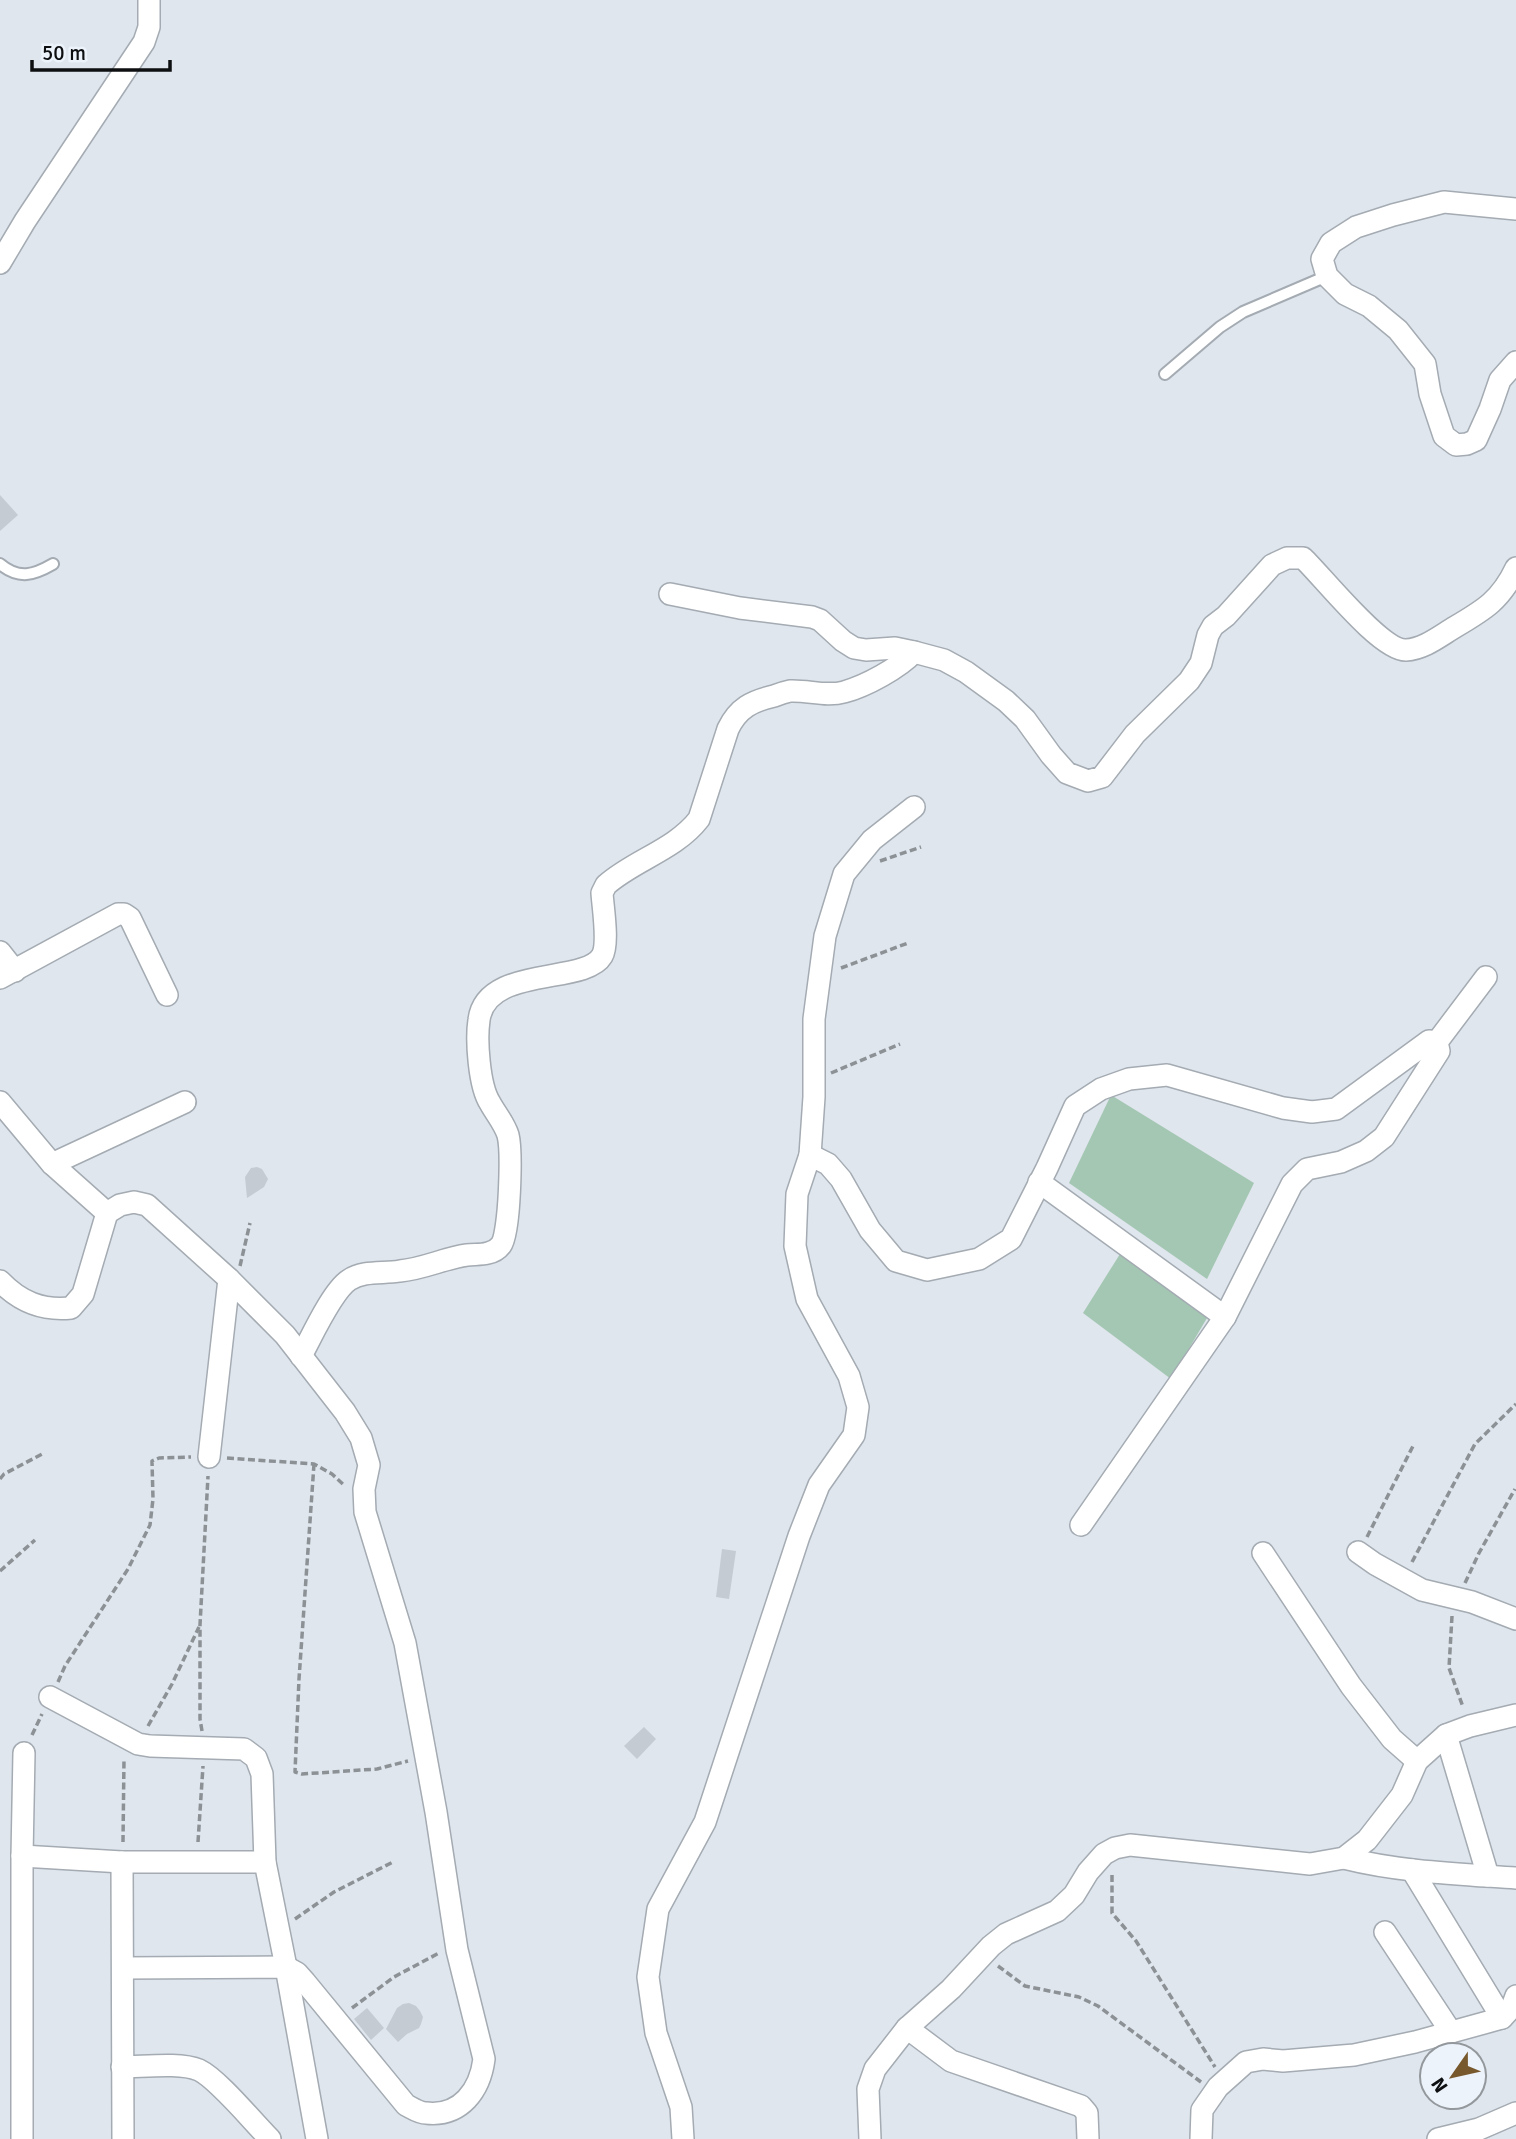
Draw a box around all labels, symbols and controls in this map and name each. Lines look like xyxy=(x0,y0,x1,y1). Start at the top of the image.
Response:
scale bar xyxy=(32,28,170,72)
text: 50 m xyxy=(42,40,86,66)
north arrow xyxy=(1418,2041,1488,2111)
text: N xyxy=(1426,2073,1453,2097)

